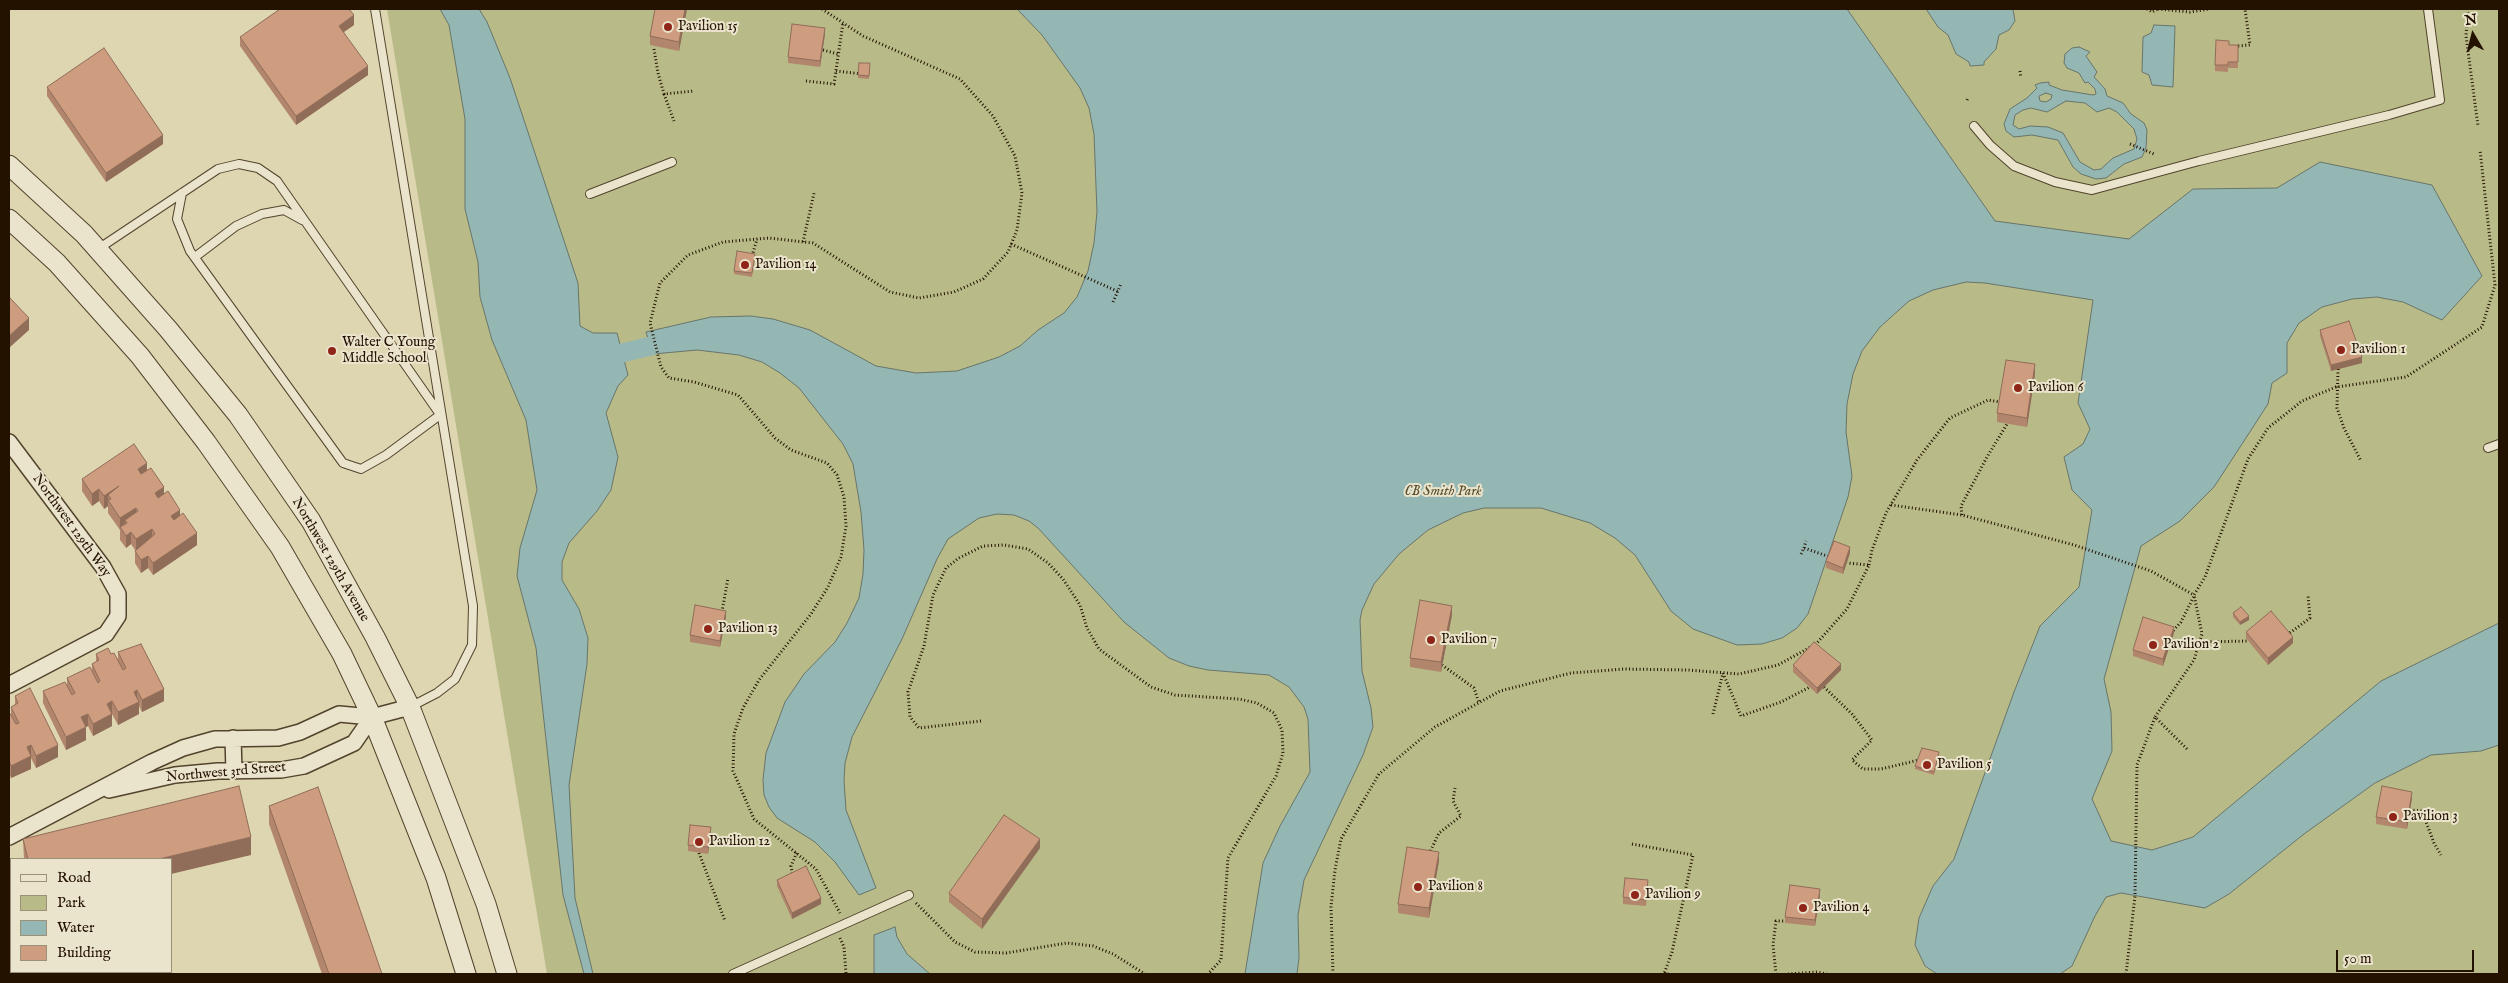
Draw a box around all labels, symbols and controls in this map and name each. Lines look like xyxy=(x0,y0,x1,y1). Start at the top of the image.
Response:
north arrow xyxy=(2448,10,2498,60)
text: N xyxy=(2464,10,2478,30)
place label: Pavilion 15 xyxy=(678,19,738,35)
marker: Pavilion 15 xyxy=(662,21,674,33)
place label: Pavilion 14 xyxy=(755,257,816,273)
marker: Pavilion 14 xyxy=(739,259,751,271)
place label: Walter C Young Middle School xyxy=(342,335,435,368)
place label: Pavilion 1 xyxy=(2351,342,2406,358)
marker: Pavilion 1 xyxy=(2335,344,2347,356)
marker: Walter C Young Middle School xyxy=(326,345,338,357)
place label: Pavilion 6 xyxy=(2028,380,2083,396)
marker: Pavilion 6 xyxy=(2012,382,2024,394)
street label: Northwest 129th Way xyxy=(28,471,114,581)
park label: CB Smith Park xyxy=(1404,484,1482,500)
street label: Northwest 129th Avenue xyxy=(288,495,372,625)
place label: Pavilion 13 xyxy=(718,621,778,637)
marker: Pavilion 13 xyxy=(702,623,714,635)
place label: Pavilion 7 xyxy=(1441,632,1497,648)
marker: Pavilion 7 xyxy=(1425,634,1437,646)
place label: Pavilion 2 xyxy=(2163,637,2219,653)
marker: Pavilion 2 xyxy=(2147,639,2159,651)
place label: Pavilion 5 xyxy=(1937,757,1991,773)
street label: Northwest 3rd Street xyxy=(165,759,287,787)
marker: Pavilion 5 xyxy=(1921,759,1933,771)
place label: Pavilion 3 xyxy=(2403,809,2458,825)
marker: Pavilion 3 xyxy=(2387,811,2399,823)
place label: Pavilion 12 xyxy=(709,834,770,850)
marker: Pavilion 12 xyxy=(693,836,705,848)
legend xyxy=(10,858,172,973)
text: Road xyxy=(57,868,91,887)
place label: Pavilion 8 xyxy=(1428,879,1483,895)
marker: Pavilion 8 xyxy=(1412,881,1424,893)
place label: Pavilion 9 xyxy=(1645,887,1700,903)
marker: Pavilion 9 xyxy=(1629,889,1641,901)
text: Park xyxy=(57,893,86,912)
place label: Pavilion 4 xyxy=(1813,900,1869,916)
marker: Pavilion 4 xyxy=(1797,902,1809,914)
text: Water xyxy=(57,918,94,937)
scale bar xyxy=(2338,940,2476,972)
text: Building xyxy=(57,943,111,962)
text: 50 m xyxy=(2344,949,2372,968)

